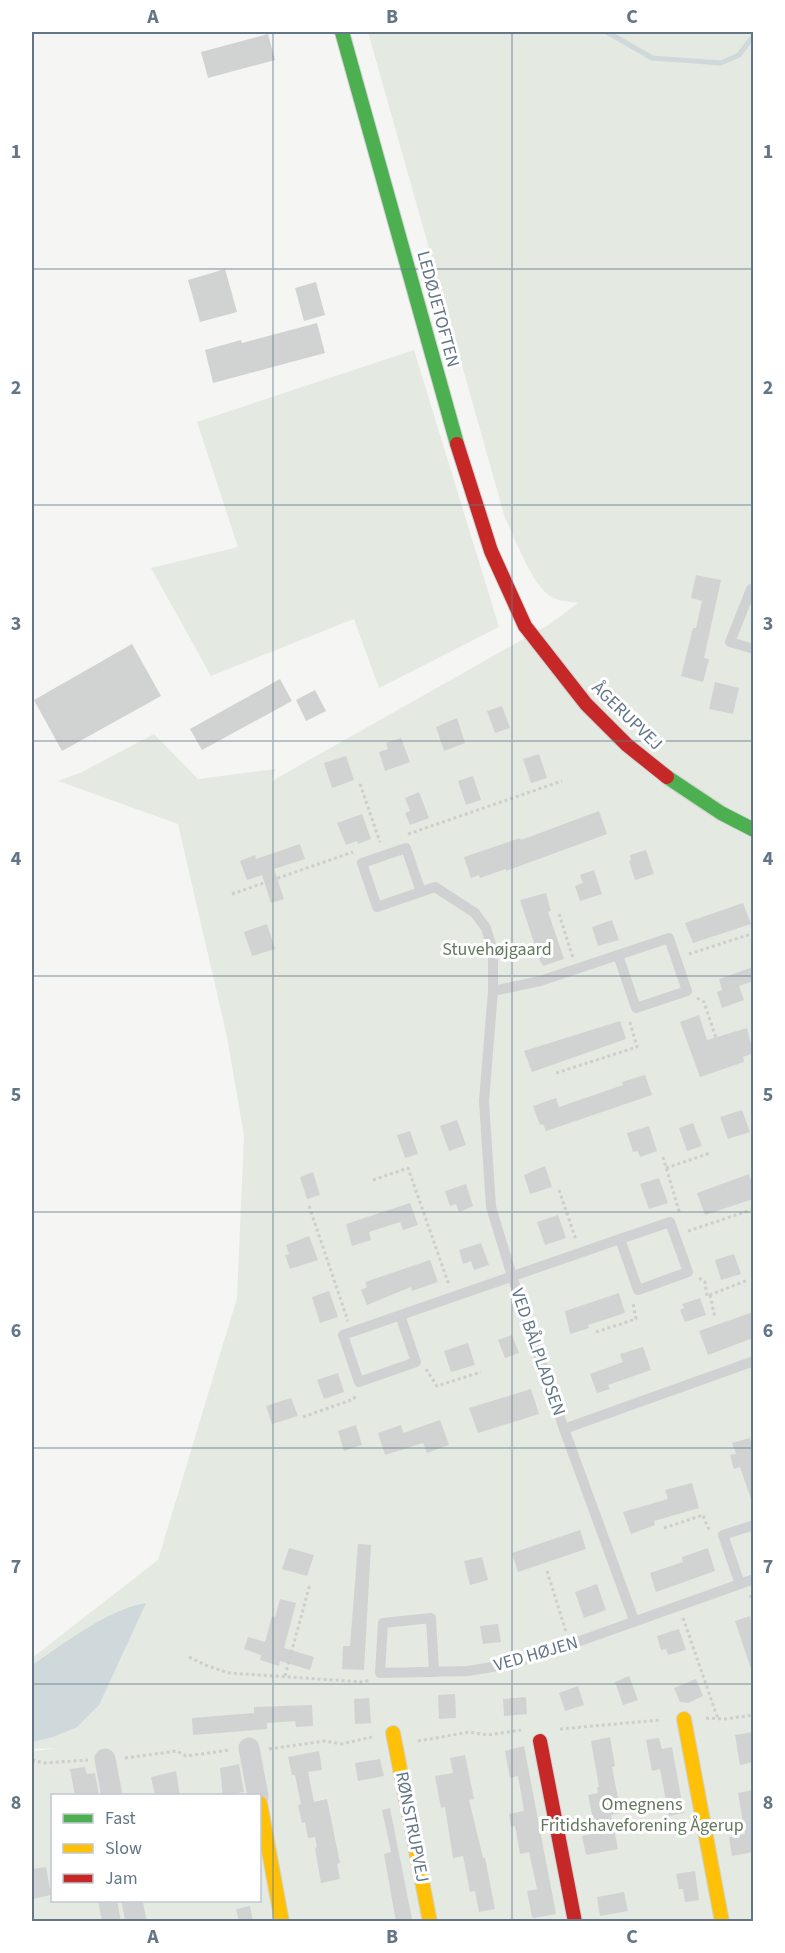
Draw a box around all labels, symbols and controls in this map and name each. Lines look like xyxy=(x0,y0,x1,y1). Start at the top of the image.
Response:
text: A xyxy=(146,3,159,31)
text: B xyxy=(386,3,398,31)
text: C xyxy=(626,3,638,31)
text: 1 xyxy=(11,138,21,166)
text: 1 xyxy=(763,138,773,166)
street label: LEDØJETOFTEN xyxy=(410,248,466,370)
text: 2 xyxy=(11,374,21,402)
text: 2 xyxy=(763,374,773,402)
text: 3 xyxy=(11,610,21,638)
text: 3 xyxy=(763,610,773,638)
street label: ÅGERUPVEJ xyxy=(586,676,668,756)
text: 4 xyxy=(11,845,22,873)
text: 4 xyxy=(763,845,774,873)
park label: Stuvehøjgaard xyxy=(442,937,552,962)
text: 5 xyxy=(11,1081,21,1109)
text: 5 xyxy=(763,1081,773,1109)
street label: VED BÅLPLADSEN xyxy=(505,1285,571,1419)
text: 6 xyxy=(11,1317,21,1345)
text: 6 xyxy=(763,1317,773,1345)
text: 7 xyxy=(11,1553,21,1581)
text: 7 xyxy=(763,1553,773,1581)
street label: VED HØJEN xyxy=(491,1630,581,1678)
street label: RØNSTRUPVEJ xyxy=(389,1770,435,1884)
text: 8 xyxy=(11,1789,21,1817)
text: 8 xyxy=(763,1789,773,1817)
park label: Omegnens Fritidshaveforening Ågerup xyxy=(540,1792,744,1838)
legend xyxy=(51,1794,261,1902)
text: Fast xyxy=(105,1806,136,1831)
text: Slow xyxy=(105,1836,142,1861)
text: Jam xyxy=(105,1866,138,1891)
text: A xyxy=(146,1923,159,1951)
text: B xyxy=(386,1923,398,1951)
text: C xyxy=(626,1923,638,1951)

